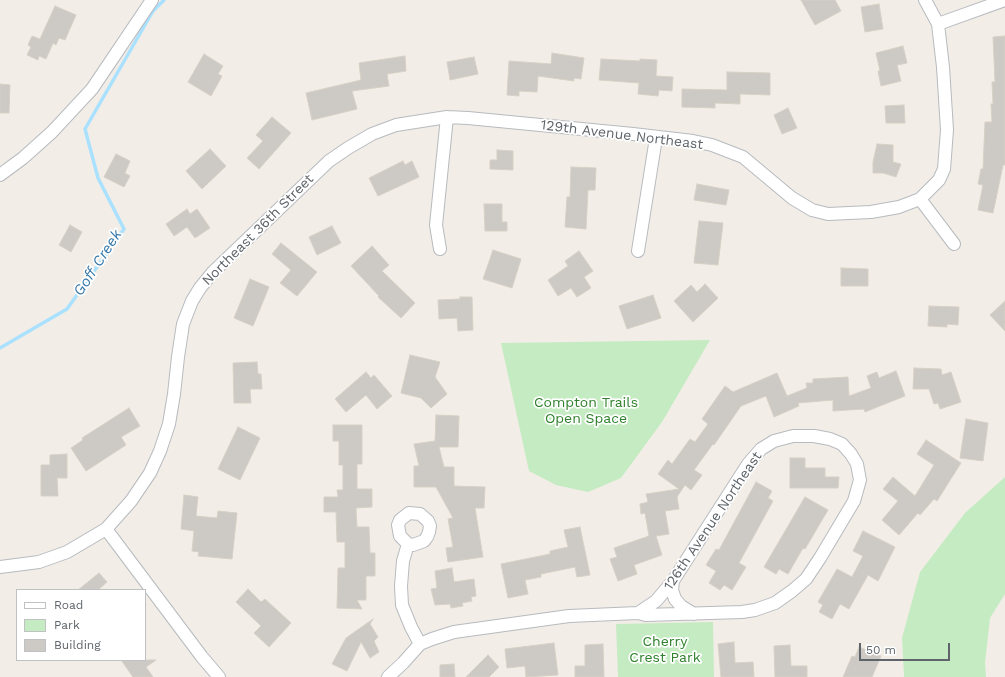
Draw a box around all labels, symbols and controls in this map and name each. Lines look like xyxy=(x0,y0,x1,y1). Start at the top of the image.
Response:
street label: 129th Avenue Northeast xyxy=(540,117,704,153)
street label: Northeast 36th Street xyxy=(199,171,317,289)
water label: Goff Creek xyxy=(70,226,126,300)
park label: Compton Trails Open Space xyxy=(534,395,638,428)
street label: 126th Avenue Northeast xyxy=(660,449,766,593)
legend xyxy=(16,589,146,661)
text: Road xyxy=(54,598,83,612)
text: Park xyxy=(54,618,80,632)
park label: Cherry Crest Park xyxy=(629,634,701,666)
scale bar xyxy=(861,635,952,661)
text: Building xyxy=(54,638,101,652)
text: 50 m xyxy=(866,643,896,657)

